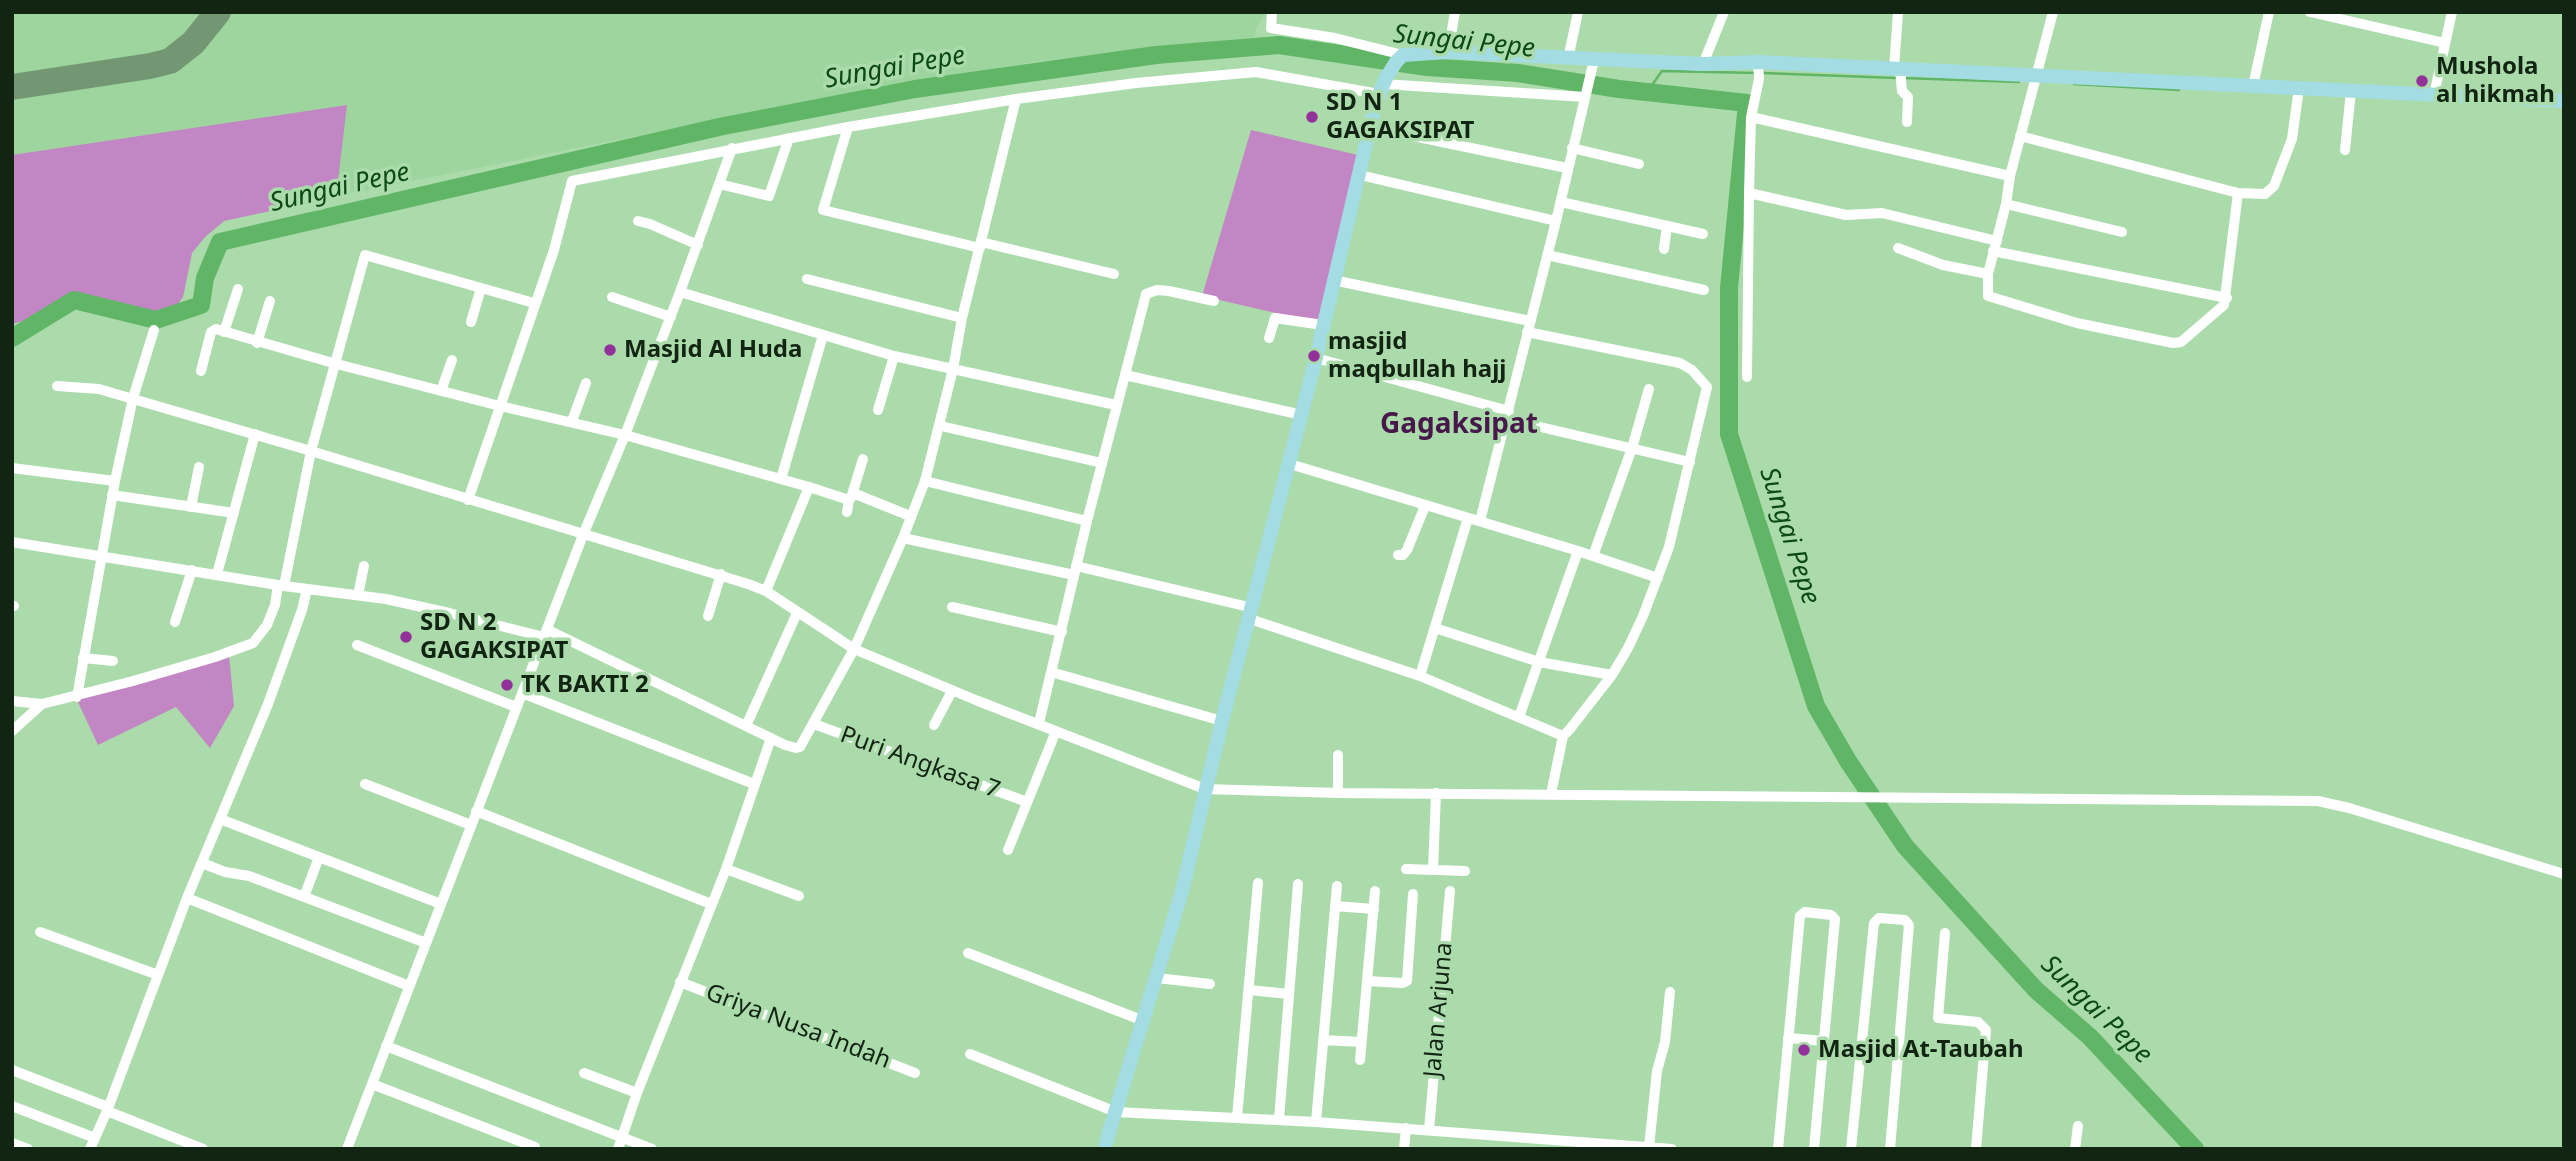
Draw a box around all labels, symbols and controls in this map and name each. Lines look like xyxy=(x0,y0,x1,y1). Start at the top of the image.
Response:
water label: Sungai Pepe xyxy=(1392,19,1536,65)
water label: Sungai Pepe xyxy=(822,40,968,96)
place label: Mushola al hikmah xyxy=(2436,53,2555,109)
marker: Mushola al hikmah xyxy=(2414,73,2430,89)
place label: SD N 1 GAGAKSIPAT xyxy=(1326,89,1474,145)
marker: SD N 1 GAGAKSIPAT xyxy=(1304,109,1320,125)
water label: Sungai Pepe xyxy=(267,157,413,219)
place label: masjid maqbullah hajj xyxy=(1328,328,1507,384)
place label: Masjid Al Huda xyxy=(624,336,802,364)
marker: Masjid Al Huda xyxy=(602,342,618,358)
marker: masjid maqbullah hajj xyxy=(1306,348,1322,364)
district label: Gagaksipat xyxy=(1380,408,1538,442)
water label: Sungai Pepe xyxy=(1752,464,1826,608)
place label: SD N 2 GAGAKSIPAT xyxy=(420,609,568,665)
marker: SD N 2 GAGAKSIPAT xyxy=(398,629,414,645)
place label: TK BAKTI 2 xyxy=(521,671,649,699)
marker: TK BAKTI 2 xyxy=(499,677,515,693)
street label: Puri Angkasa 7 xyxy=(836,721,1004,805)
street label: Jalan Arjuna xyxy=(1419,941,1459,1079)
water label: Sungai Pepe xyxy=(2034,949,2158,1071)
street label: Griya Nusa Indah xyxy=(701,978,895,1076)
place label: Masjid At-Taubah xyxy=(1818,1036,2024,1064)
marker: Masjid At-Taubah xyxy=(1796,1042,1812,1058)

